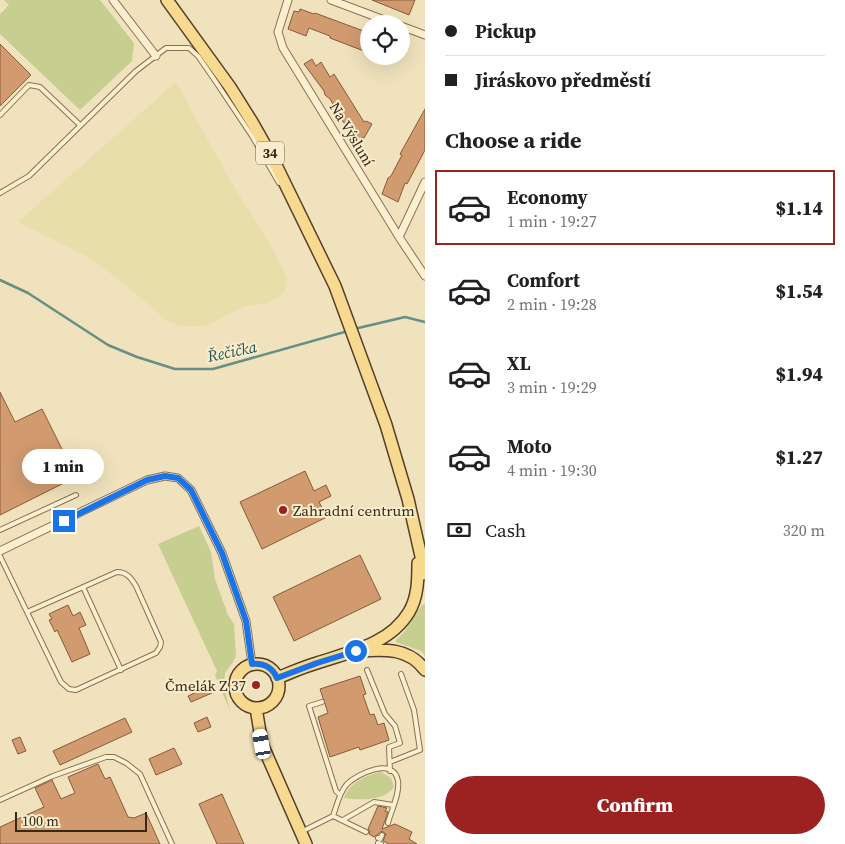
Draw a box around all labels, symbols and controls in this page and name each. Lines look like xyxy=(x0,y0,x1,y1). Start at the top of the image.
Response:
map controls xyxy=(360,15,410,65)
button: locate xyxy=(360,15,410,65)
text: Pickup xyxy=(475,18,536,44)
text: Jiráskovo předměstí xyxy=(475,67,651,93)
street label: Na Výsluní xyxy=(325,98,380,170)
text: Choose a ride xyxy=(445,125,582,155)
road number: 34 xyxy=(256,142,284,164)
text: Economy xyxy=(507,184,588,210)
icon: car xyxy=(447,185,492,230)
text: $1.14 xyxy=(775,195,823,221)
text: 1 min · 19:27 xyxy=(507,210,597,232)
text: Comfort xyxy=(507,267,580,293)
icon: car xyxy=(447,268,492,313)
text: $1.54 xyxy=(775,278,823,304)
text: 2 min · 19:28 xyxy=(507,293,597,315)
water label: Řečička xyxy=(204,335,259,367)
text: XL xyxy=(507,350,530,376)
icon: car xyxy=(447,351,492,396)
text: $1.94 xyxy=(775,361,823,387)
text: 3 min · 19:29 xyxy=(507,376,597,398)
text: Moto xyxy=(507,433,552,459)
icon: car xyxy=(447,434,492,479)
text: $1.27 xyxy=(775,444,823,470)
callout: 1 min xyxy=(23,448,105,484)
text: 1 min xyxy=(42,455,84,477)
text: 4 min · 19:30 xyxy=(507,459,597,481)
place label: Zahradní centrum xyxy=(293,500,415,521)
marker: Zahradní centrum xyxy=(277,504,289,516)
route end xyxy=(53,510,75,532)
icon: cash xyxy=(445,516,473,544)
text: Cash xyxy=(485,517,526,543)
text: 320 m xyxy=(783,519,825,541)
route start xyxy=(345,640,367,662)
place label: Čmelák Z 37 xyxy=(165,675,246,696)
marker: Čmelák Z 37 xyxy=(250,679,262,691)
car xyxy=(252,728,271,760)
button: Confirm xyxy=(445,776,825,834)
scale bar xyxy=(15,809,148,832)
text: 100 m xyxy=(22,811,59,831)

